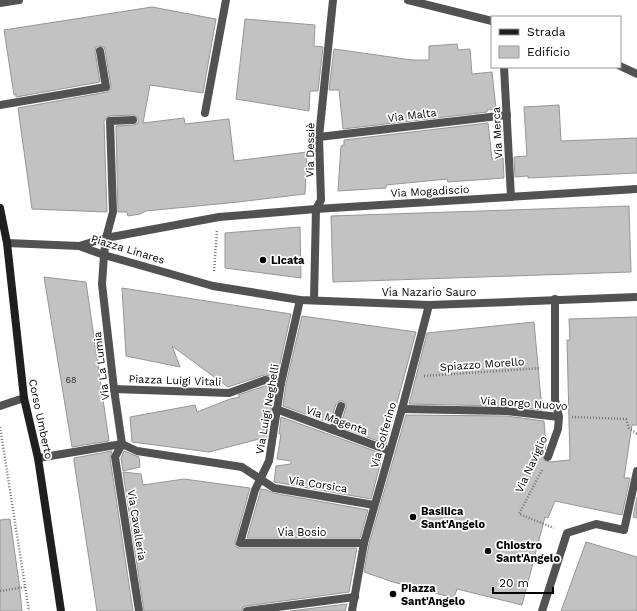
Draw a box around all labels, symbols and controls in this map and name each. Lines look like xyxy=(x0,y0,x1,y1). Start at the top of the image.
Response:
legend xyxy=(491,16,621,68)
text: Strada xyxy=(527,25,566,39)
text: Edificio xyxy=(527,45,570,59)
street label: Via Malta xyxy=(387,106,437,125)
street label: Via Merca xyxy=(490,107,505,159)
street label: Via Dessiè xyxy=(304,122,317,178)
street label: Via Mogadiscio xyxy=(390,183,470,200)
street label: Piazza Linares xyxy=(89,232,166,267)
place label: Licata xyxy=(271,254,305,267)
marker: Licata xyxy=(258,255,268,265)
street label: Via Nazario Sauro xyxy=(382,286,476,299)
street label: Via La Lumia xyxy=(91,331,112,401)
street label: Spiazzo Morello xyxy=(439,355,525,374)
street label: Via Luigi Neghelli xyxy=(253,363,282,455)
street label: Piazza Luigi Vitali xyxy=(128,372,222,389)
house number: 68 xyxy=(65,375,77,385)
street label: Corso Umberto xyxy=(26,378,55,460)
street label: Via Borgo Nuovo xyxy=(480,394,568,413)
street label: Via Solferino xyxy=(368,401,399,470)
street label: Via Magenta xyxy=(304,403,370,438)
street label: Via Naviglio xyxy=(513,434,550,495)
street label: Via Corsica xyxy=(288,473,348,496)
street label: Via Cavalleria xyxy=(124,489,149,562)
place label: Basilica Sant'Angelo xyxy=(421,505,485,531)
marker: Basilica Sant'Angelo xyxy=(408,512,418,522)
street label: Via Bosio xyxy=(278,526,326,539)
place label: Chiostro Sant'Angelo xyxy=(496,539,560,565)
marker: Chiostro Sant'Angelo xyxy=(483,546,493,556)
scale bar xyxy=(493,569,553,595)
text: 20 m xyxy=(499,576,529,590)
place label: Piazza Sant'Angelo xyxy=(401,582,465,608)
marker: Piazza Sant'Angelo xyxy=(388,589,398,599)

